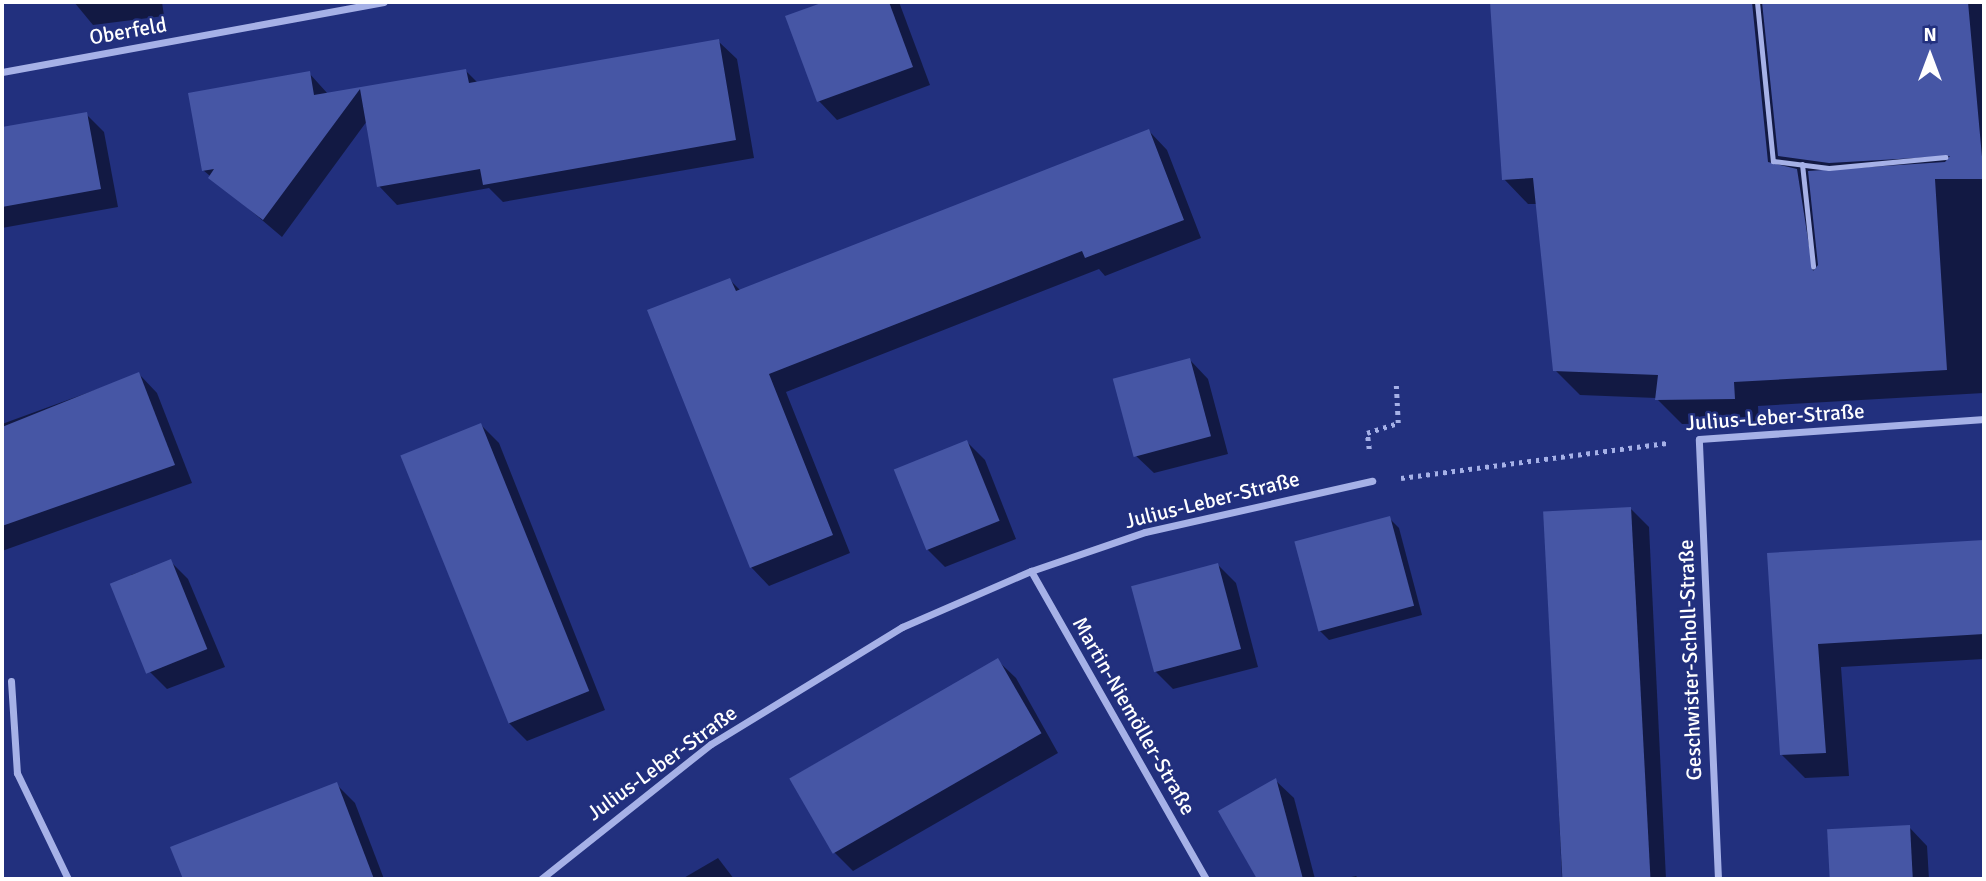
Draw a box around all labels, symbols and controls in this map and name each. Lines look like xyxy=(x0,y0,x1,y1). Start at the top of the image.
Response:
street label: Oberfeld xyxy=(87,12,169,50)
north arrow xyxy=(1895,21,1965,91)
text: N xyxy=(1923,23,1937,47)
street label: Julius-Leber-Straße xyxy=(1685,398,1865,436)
street label: Julius-Leber-Straße xyxy=(1122,466,1302,534)
street label: Geschwister-Scholl-Straße xyxy=(1673,539,1707,781)
street label: Martin-Niemöller-Straße xyxy=(1067,613,1201,819)
street label: Julius-Leber-Straße xyxy=(582,700,742,826)

